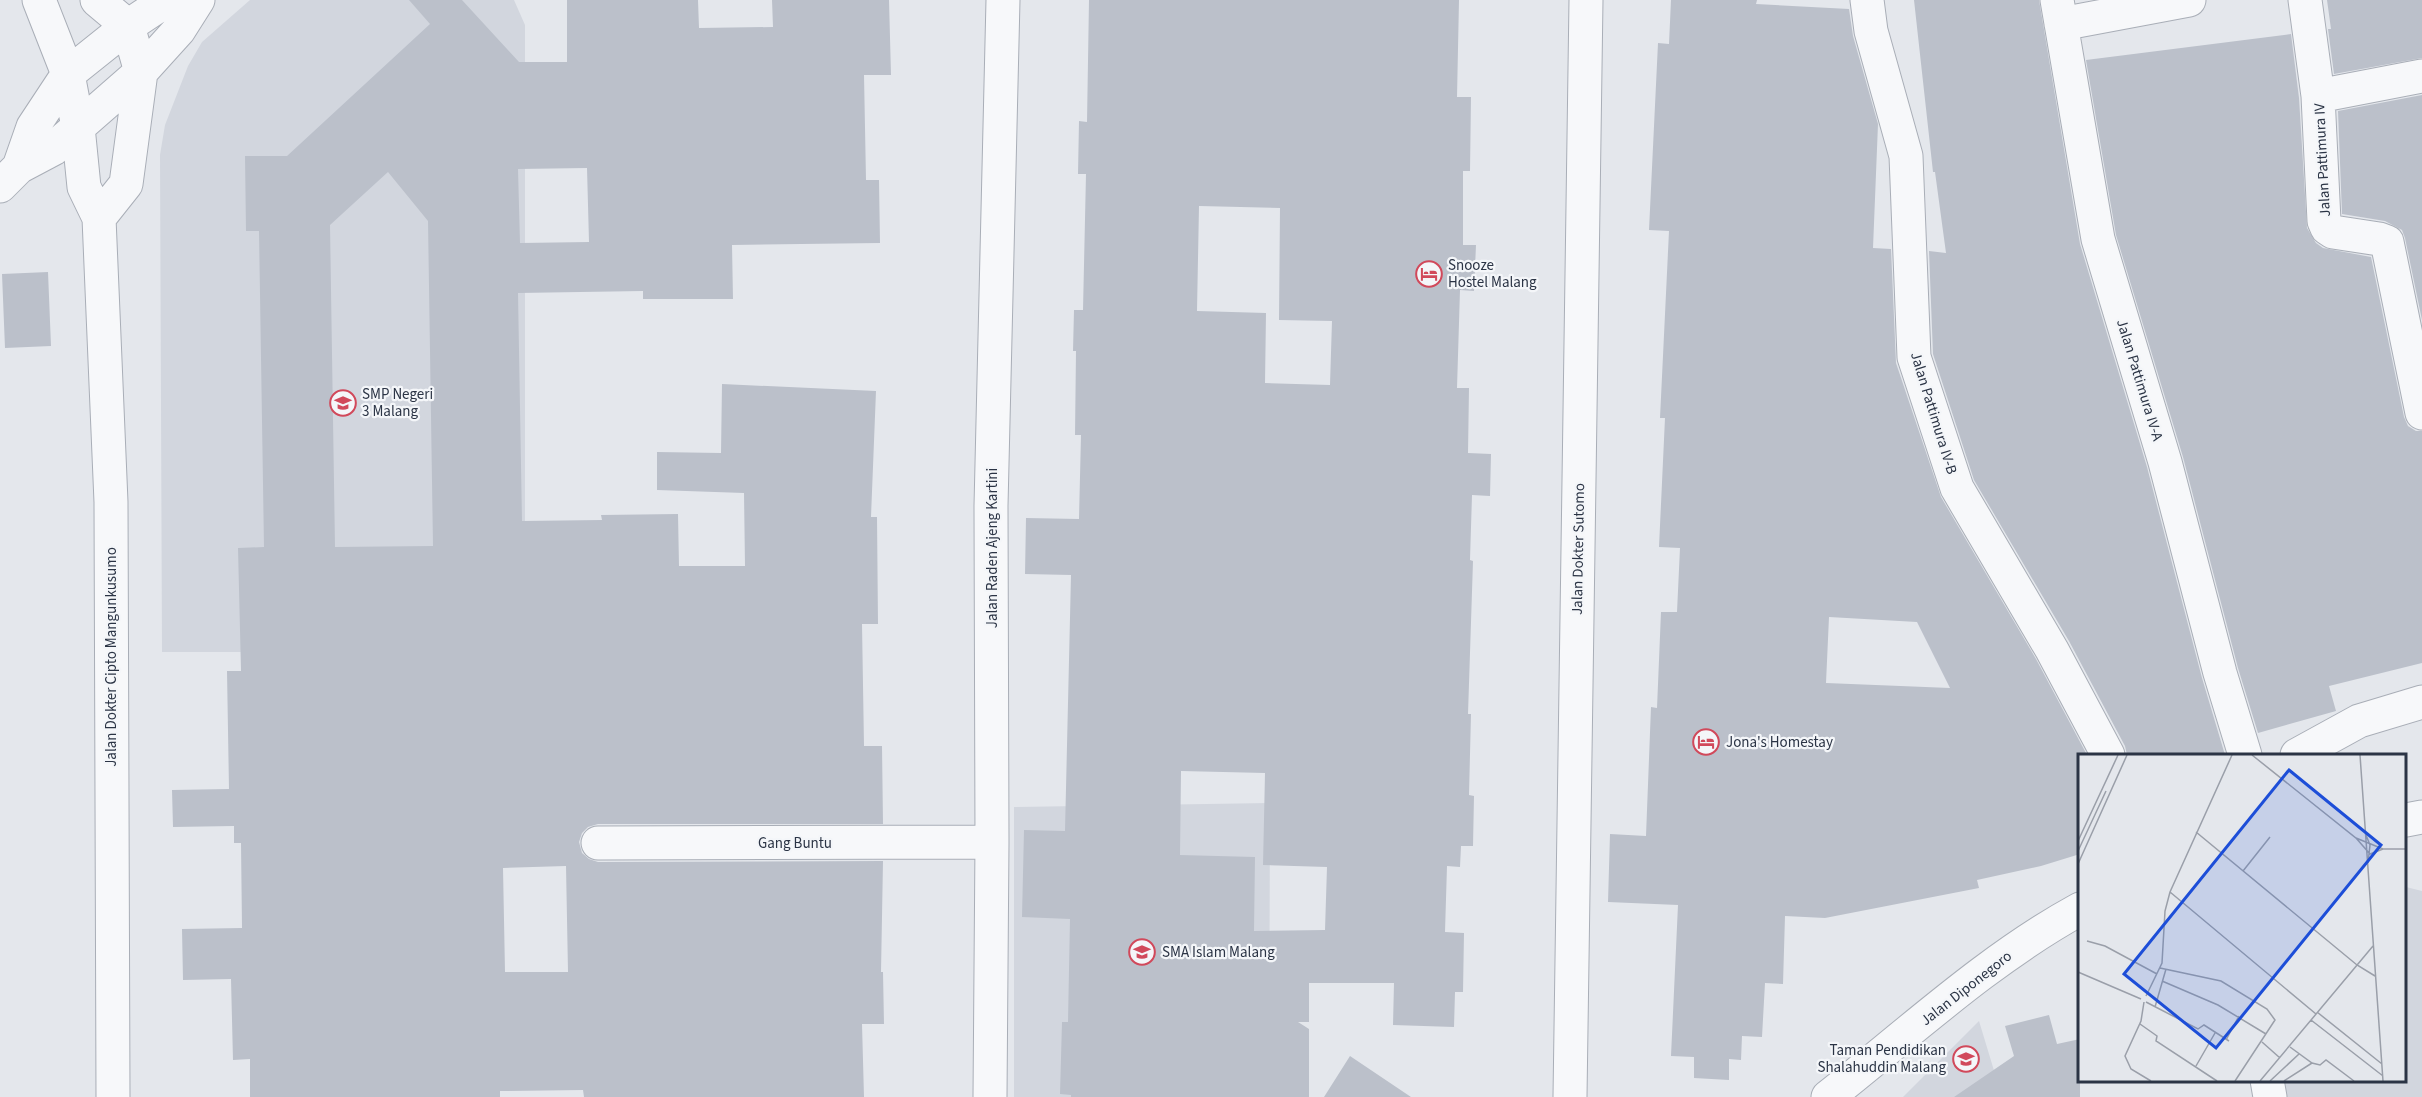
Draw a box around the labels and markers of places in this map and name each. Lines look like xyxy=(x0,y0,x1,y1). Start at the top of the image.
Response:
place label: Snooze Hostel Malang xyxy=(1448,255,1537,293)
hotel icon: Snooze Hostel Malang xyxy=(1414,259,1444,289)
place label: SMP Negeri 3 Malang xyxy=(362,384,433,422)
school or university icon: SMP Negeri 3 Malang xyxy=(328,388,358,418)
hotel icon: Jona's Homestay xyxy=(1691,727,1721,757)
place label: Jona's Homestay xyxy=(1726,732,1833,753)
school or university icon: SMA Islam Malang xyxy=(1127,937,1157,967)
place label: SMA Islam Malang xyxy=(1162,942,1275,963)
place label: Taman Pendidikan Shalahuddin Malang xyxy=(1817,1040,1946,1078)
school or university icon: Taman Pendidikan Shalahuddin Malang xyxy=(1951,1044,1981,1074)

